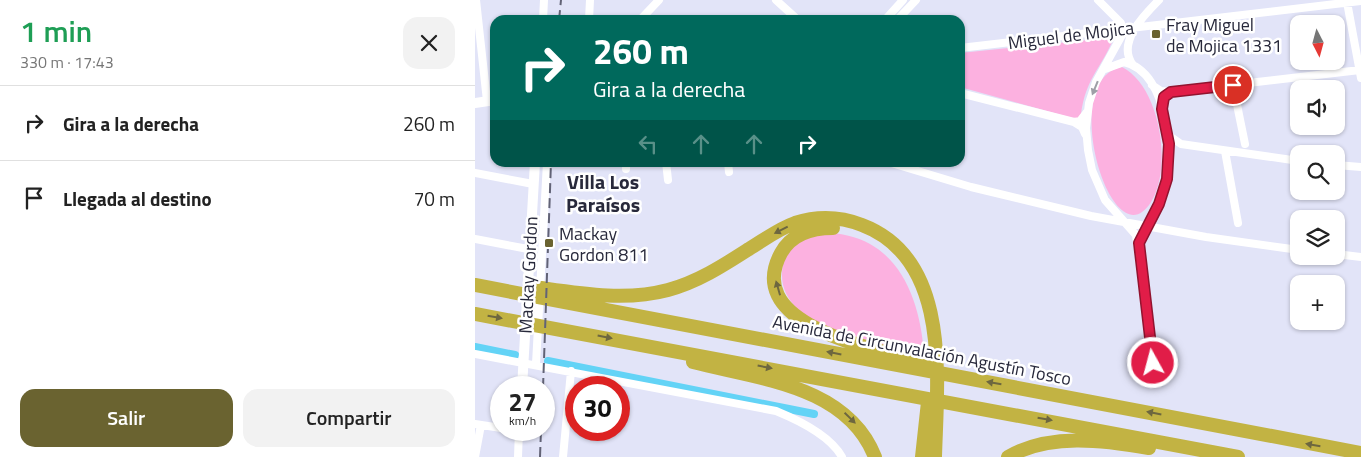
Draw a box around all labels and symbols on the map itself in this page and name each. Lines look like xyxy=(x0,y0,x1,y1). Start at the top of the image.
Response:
place label: Fray Miguel de Mojica 1331 xyxy=(1166,11,1282,59)
street label: Miguel de Mojica xyxy=(1006,14,1136,56)
north arrow xyxy=(1290,15,1345,70)
marker: Fray Miguel de Mojica 1331 xyxy=(1150,28,1162,40)
pin xyxy=(1212,64,1254,106)
one-way arrow xyxy=(1090,81,1098,95)
district label: Villa Los Paraísos xyxy=(566,166,640,220)
street label: Mackay Gordon xyxy=(511,216,545,334)
place label: Mackay Gordon 811 xyxy=(559,220,648,268)
one-way arrow xyxy=(774,226,788,234)
marker: Mackay Gordon 811 xyxy=(543,237,555,249)
one-way arrow xyxy=(774,281,782,296)
street label: Avenida de Circunvalación Agustín Tosco xyxy=(770,308,1074,392)
one-way arrow xyxy=(487,314,503,322)
one-way arrow xyxy=(597,334,613,342)
position arrow xyxy=(1126,336,1178,388)
one-way arrow xyxy=(827,349,842,357)
one-way arrow xyxy=(757,363,773,371)
speed limit sign: 30 xyxy=(565,376,630,441)
one-way arrow xyxy=(985,379,1001,387)
one-way arrow xyxy=(1145,409,1161,417)
one-way arrow xyxy=(843,412,855,424)
one-way arrow xyxy=(1037,416,1053,424)
one-way arrow xyxy=(1305,441,1321,449)

